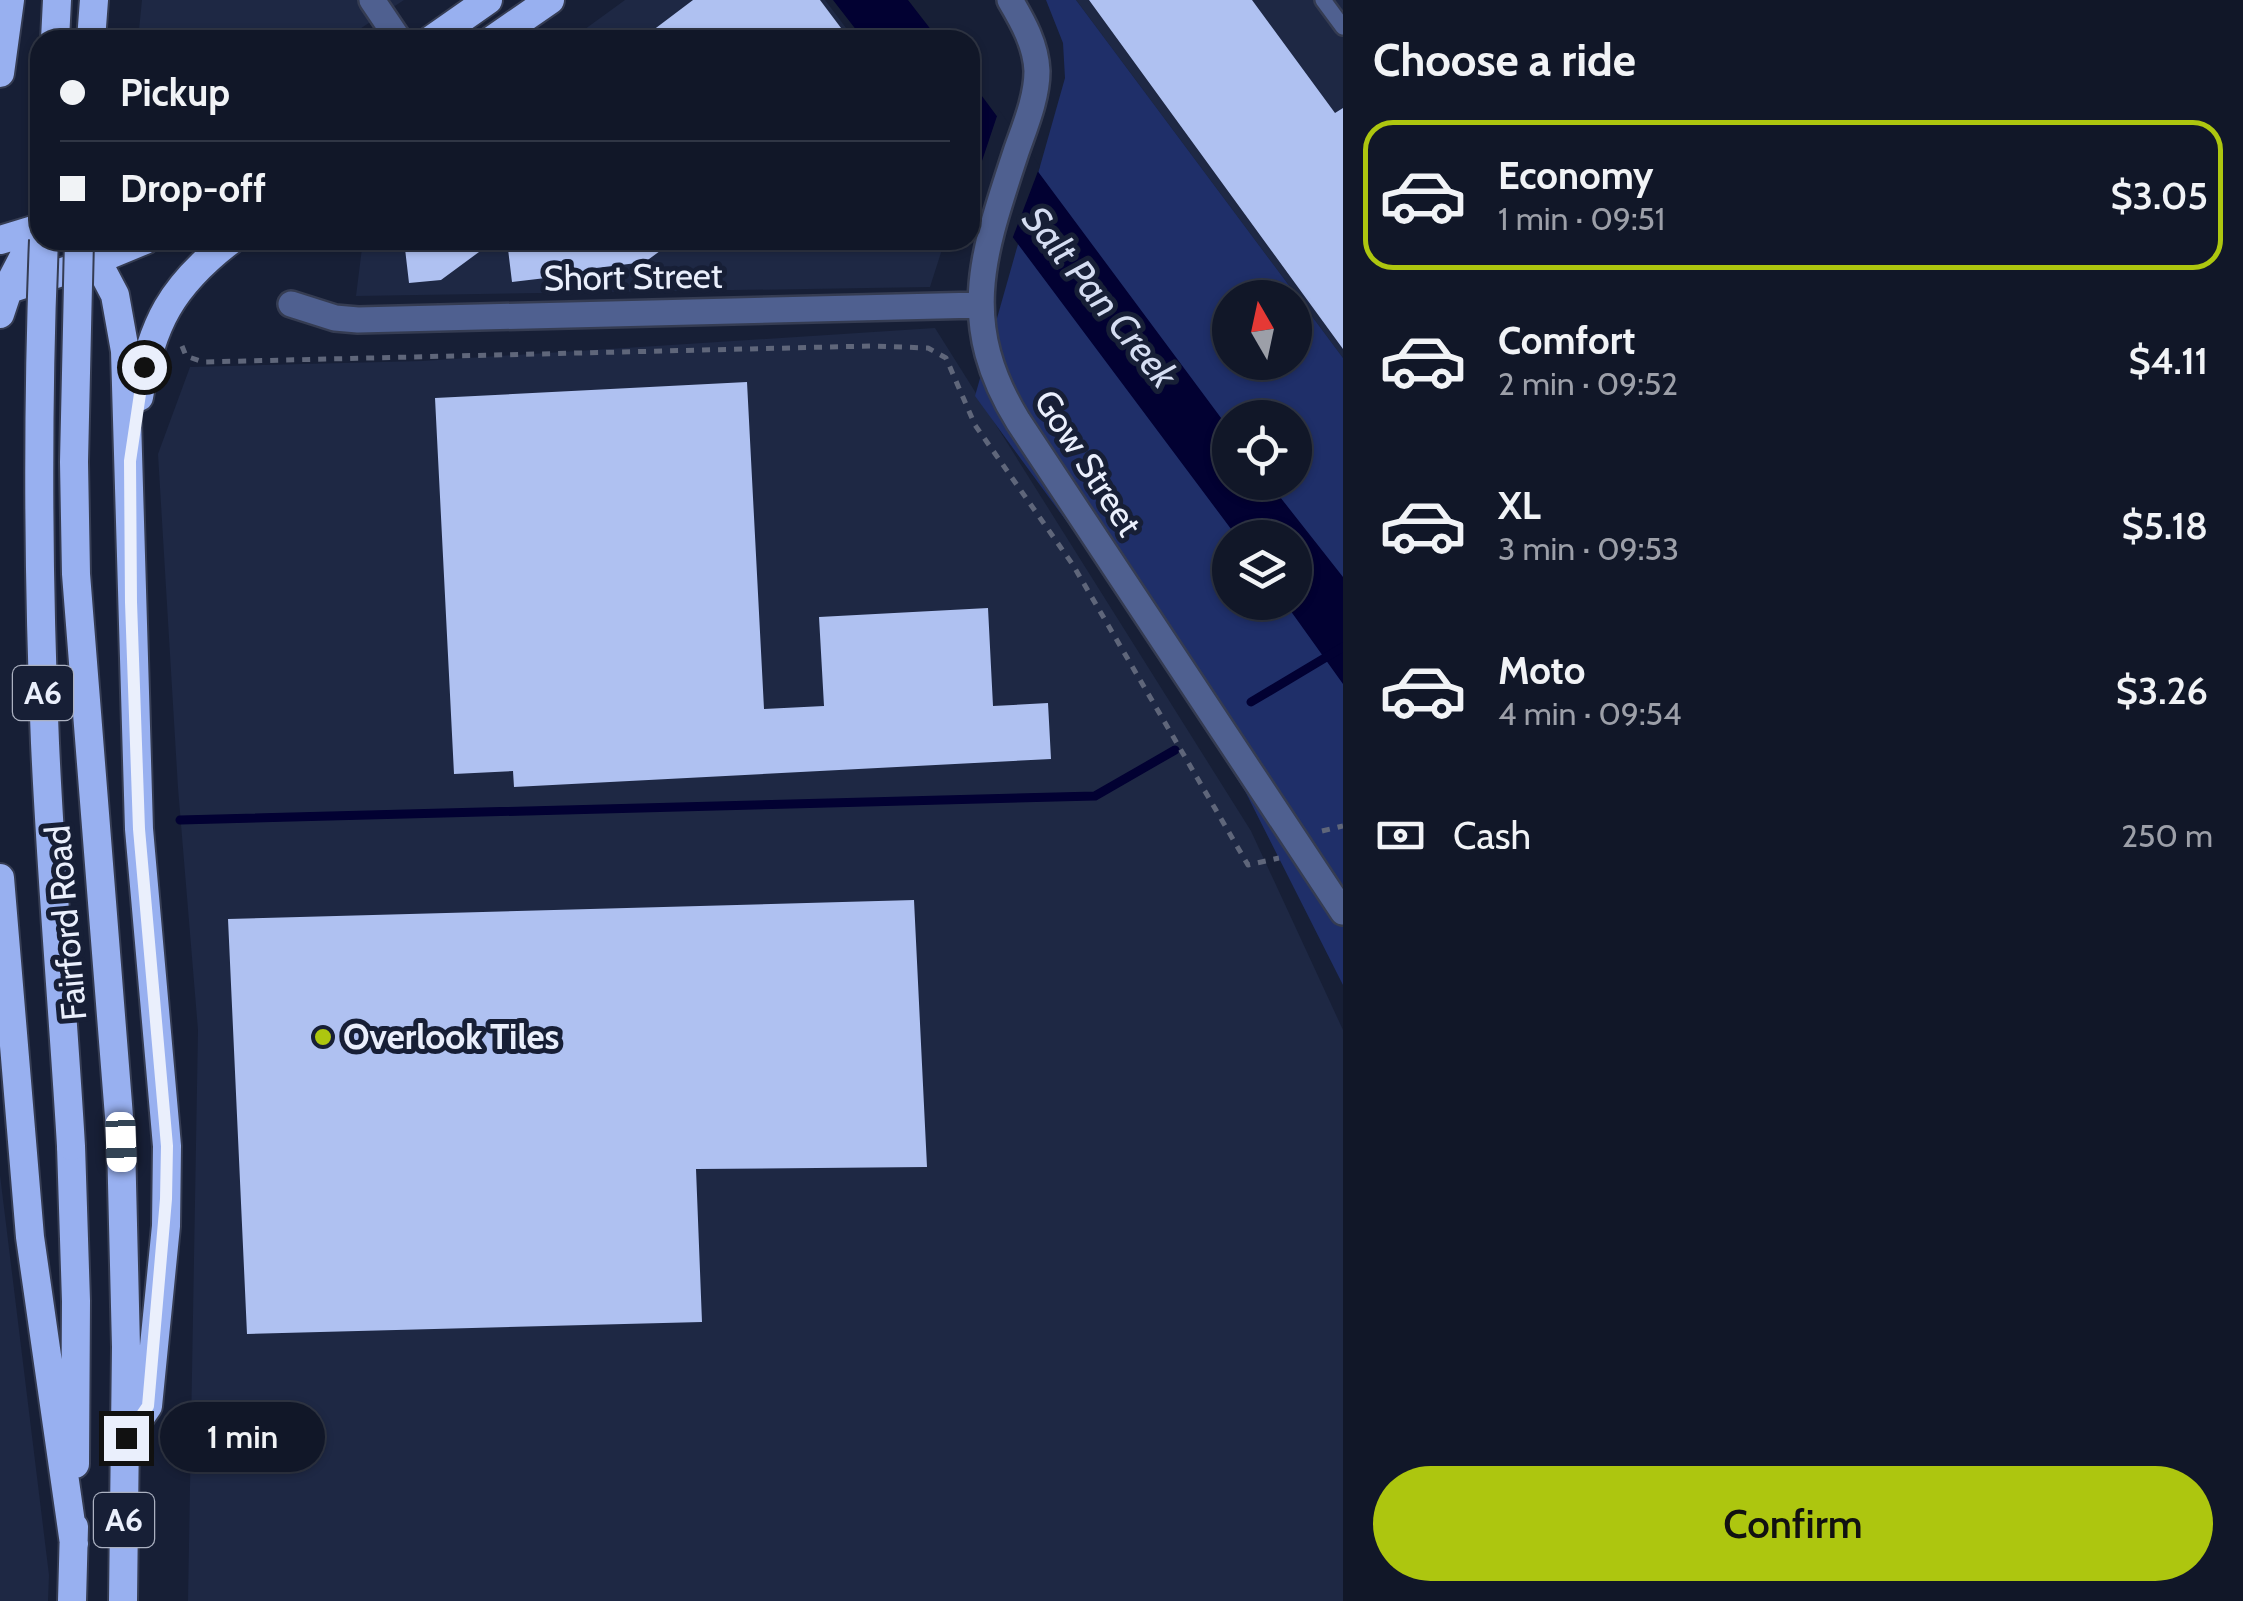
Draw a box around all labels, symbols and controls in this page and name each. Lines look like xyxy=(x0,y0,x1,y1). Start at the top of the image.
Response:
text: Choose a ride xyxy=(1373,33,1636,87)
text: Pickup xyxy=(120,69,230,116)
icon: car xyxy=(1378,150,1468,240)
text: Economy xyxy=(1498,152,1653,199)
text: Drop-off xyxy=(120,165,266,212)
text: $3.05 xyxy=(2110,172,2208,219)
water label: Salt Pan Creek xyxy=(1013,196,1189,398)
text: 1 min · 09:51 xyxy=(1498,199,1665,238)
street label: Short Street xyxy=(543,253,723,300)
north arrow xyxy=(1212,280,1312,380)
map controls xyxy=(1212,280,1312,620)
icon: car xyxy=(1378,315,1468,405)
text: Comfort xyxy=(1498,317,1635,364)
text: $4.11 xyxy=(2129,337,2208,384)
route start xyxy=(122,345,167,390)
text: 2 min · 09:52 xyxy=(1498,364,1678,403)
street label: Gow Street xyxy=(1025,382,1152,544)
button: locate xyxy=(1212,400,1312,500)
icon: car xyxy=(1378,480,1468,570)
text: XL xyxy=(1498,482,1541,529)
text: $5.18 xyxy=(2121,502,2208,549)
button: layers xyxy=(1212,520,1312,620)
text: 3 min · 09:53 xyxy=(1498,529,1679,568)
icon: car xyxy=(1378,645,1468,735)
text: Moto xyxy=(1498,647,1585,694)
road number: A6 xyxy=(13,666,73,720)
text: $3.26 xyxy=(2116,667,2208,714)
text: 4 min · 09:54 xyxy=(1498,694,1681,733)
icon: cash xyxy=(1373,808,1428,863)
text: Cash xyxy=(1453,812,1531,859)
text: 250 m xyxy=(2121,816,2213,855)
street label: Fairford Road xyxy=(36,824,95,1022)
place label: Overlook Tiles xyxy=(343,1015,559,1058)
marker: Overlook Tiles xyxy=(312,1026,334,1048)
car xyxy=(105,1111,137,1173)
callout: 1 min xyxy=(161,1403,326,1473)
route end xyxy=(104,1416,149,1461)
text: 1 min xyxy=(207,1417,278,1456)
button: Confirm xyxy=(1373,1466,2213,1581)
road number: A6 xyxy=(94,1493,154,1547)

